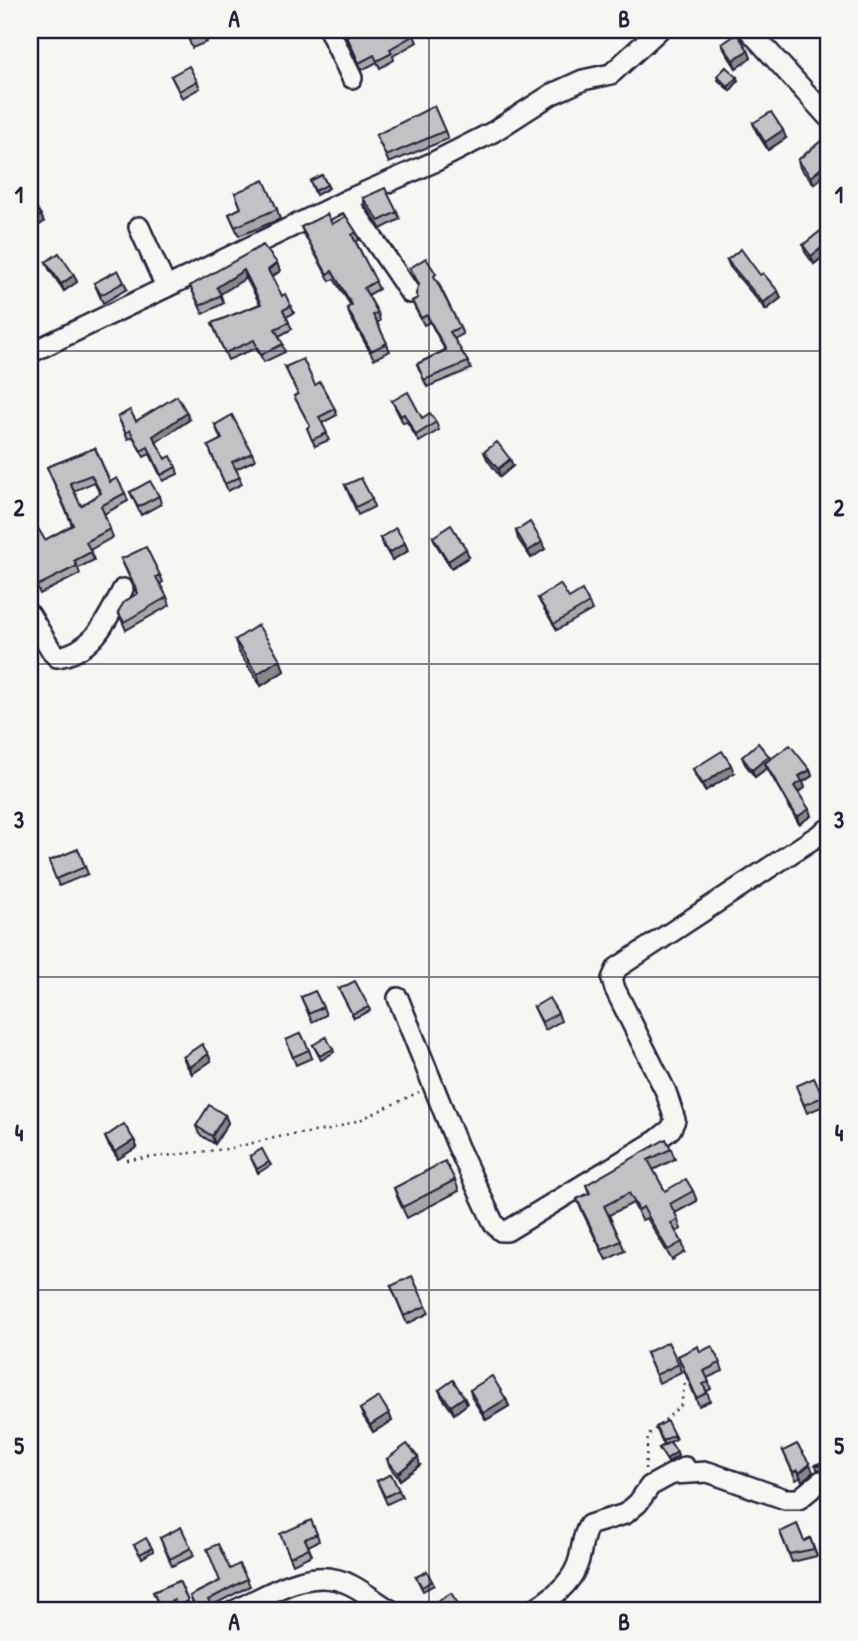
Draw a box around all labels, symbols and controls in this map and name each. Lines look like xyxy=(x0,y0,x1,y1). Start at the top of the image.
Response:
text: A xyxy=(228,3,240,34)
text: B xyxy=(618,3,630,34)
text: 1 xyxy=(15,179,23,210)
text: 1 xyxy=(835,179,843,210)
text: 2 xyxy=(14,492,25,523)
text: 2 xyxy=(834,492,845,523)
text: 3 xyxy=(14,804,24,835)
text: 3 xyxy=(834,804,844,835)
text: 4 xyxy=(15,1117,24,1148)
text: 4 xyxy=(835,1117,844,1148)
text: 5 xyxy=(14,1430,24,1461)
text: 5 xyxy=(834,1430,844,1461)
text: A xyxy=(228,1606,240,1637)
text: B xyxy=(618,1606,630,1637)

